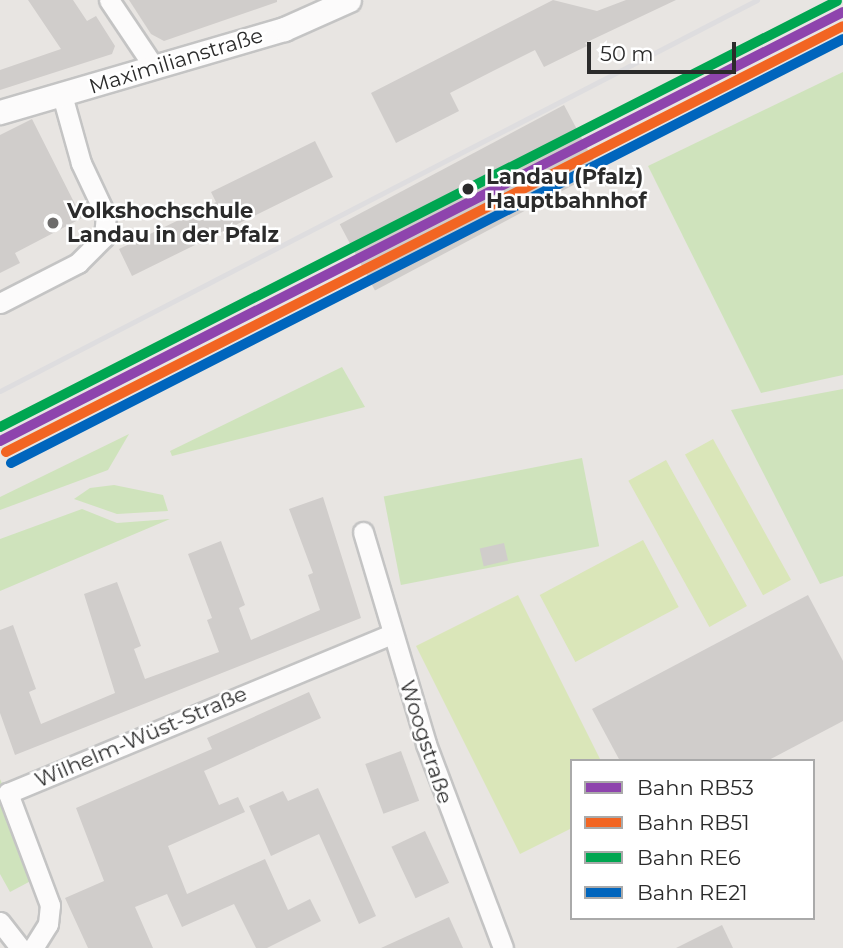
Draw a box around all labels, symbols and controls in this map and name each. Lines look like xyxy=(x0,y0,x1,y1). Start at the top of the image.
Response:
street label: Maximilianstraße xyxy=(86,23,266,99)
scale bar xyxy=(591,28,740,72)
text: 50 m xyxy=(600,41,654,66)
place label: Landau (Pfalz) Hauptbahnhof xyxy=(486,164,647,214)
marker: Landau (Pfalz) Hauptbahnhof xyxy=(457,178,479,200)
place label: Volkshochschule Landau in der Pfalz xyxy=(67,198,279,248)
marker: Volkshochschule Landau in der Pfalz xyxy=(45,215,61,231)
street label: Woogstraße xyxy=(394,677,458,807)
street label: Wilhelm-Wüst-Straße xyxy=(31,681,251,793)
legend xyxy=(570,759,815,920)
text: Bahn RB53 xyxy=(637,775,754,800)
text: Bahn RB51 xyxy=(637,810,750,835)
text: Bahn RE6 xyxy=(637,845,741,870)
text: Bahn RE21 xyxy=(637,880,748,905)

